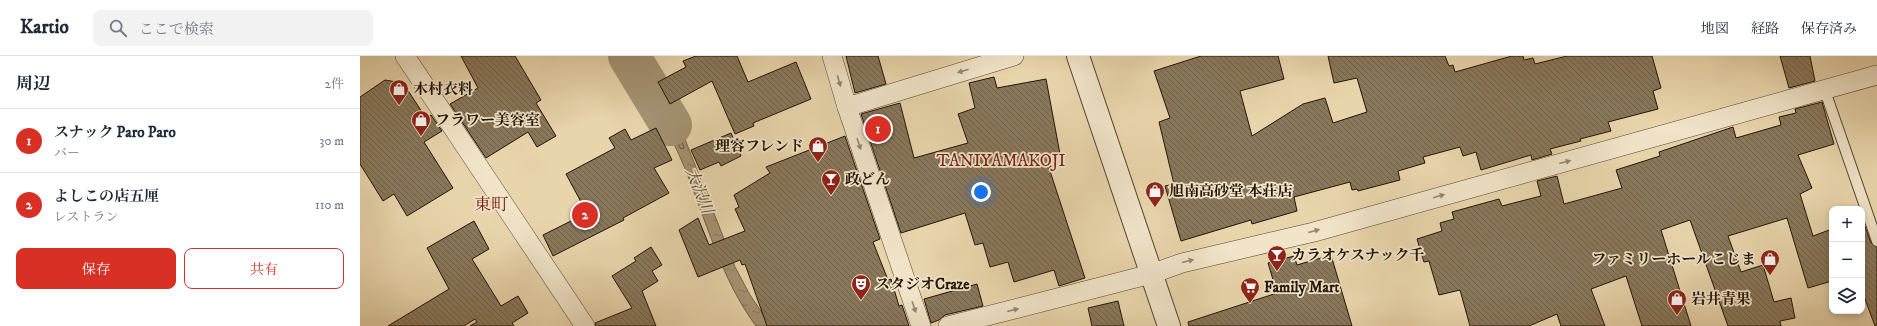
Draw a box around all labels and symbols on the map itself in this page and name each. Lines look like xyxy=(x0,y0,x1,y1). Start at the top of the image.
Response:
one-way arrow xyxy=(957,68,969,74)
one-way arrow xyxy=(836,76,842,88)
shop icon: 木村衣料 xyxy=(388,78,410,106)
place label: 木村衣料 xyxy=(413,80,473,99)
shop icon: フラワー美容室 xyxy=(410,109,432,137)
place label: フラワー美容室 xyxy=(435,111,540,130)
pin: 1 xyxy=(865,114,891,144)
shop icon: 理容フレンド xyxy=(807,135,829,163)
place label: 理容フレンド xyxy=(715,137,804,156)
one-way arrow xyxy=(856,138,862,150)
district label: TANIYAMAKOJI xyxy=(936,150,1066,172)
one-way arrow xyxy=(1559,158,1571,164)
water label: 大沢川 xyxy=(681,164,718,218)
bar icon: 政どん xyxy=(820,168,842,196)
place label: 政どん xyxy=(845,170,890,189)
shop icon: 旭南高砂堂 本荘店 xyxy=(1144,180,1166,208)
your location xyxy=(971,182,991,202)
place label: 旭南高砂堂 本荘店 xyxy=(1169,182,1292,201)
one-way arrow xyxy=(1434,193,1446,199)
district label: 東町 xyxy=(474,194,508,216)
pin: 2 xyxy=(572,200,598,230)
one-way arrow xyxy=(1308,228,1321,234)
bar icon: カラオケスナック千 xyxy=(1266,244,1288,272)
place label: カラオケスナック千 xyxy=(1291,246,1425,265)
shop icon: ファミリーホールこじま xyxy=(1759,248,1781,276)
place label: ファミリーホールこじま xyxy=(1592,250,1756,269)
one-way arrow xyxy=(1182,258,1194,264)
theatre icon: スタジオCraze xyxy=(850,273,872,301)
place label: スタジオCraze xyxy=(875,275,970,294)
supermarket icon: Family Mart xyxy=(1239,276,1261,304)
place label: Family Mart xyxy=(1264,278,1340,297)
shop icon: 岩井青果 xyxy=(1666,288,1688,316)
place label: 岩井青果 xyxy=(1691,290,1751,309)
one-way arrow xyxy=(911,301,917,313)
one-way arrow xyxy=(1007,307,1019,313)

